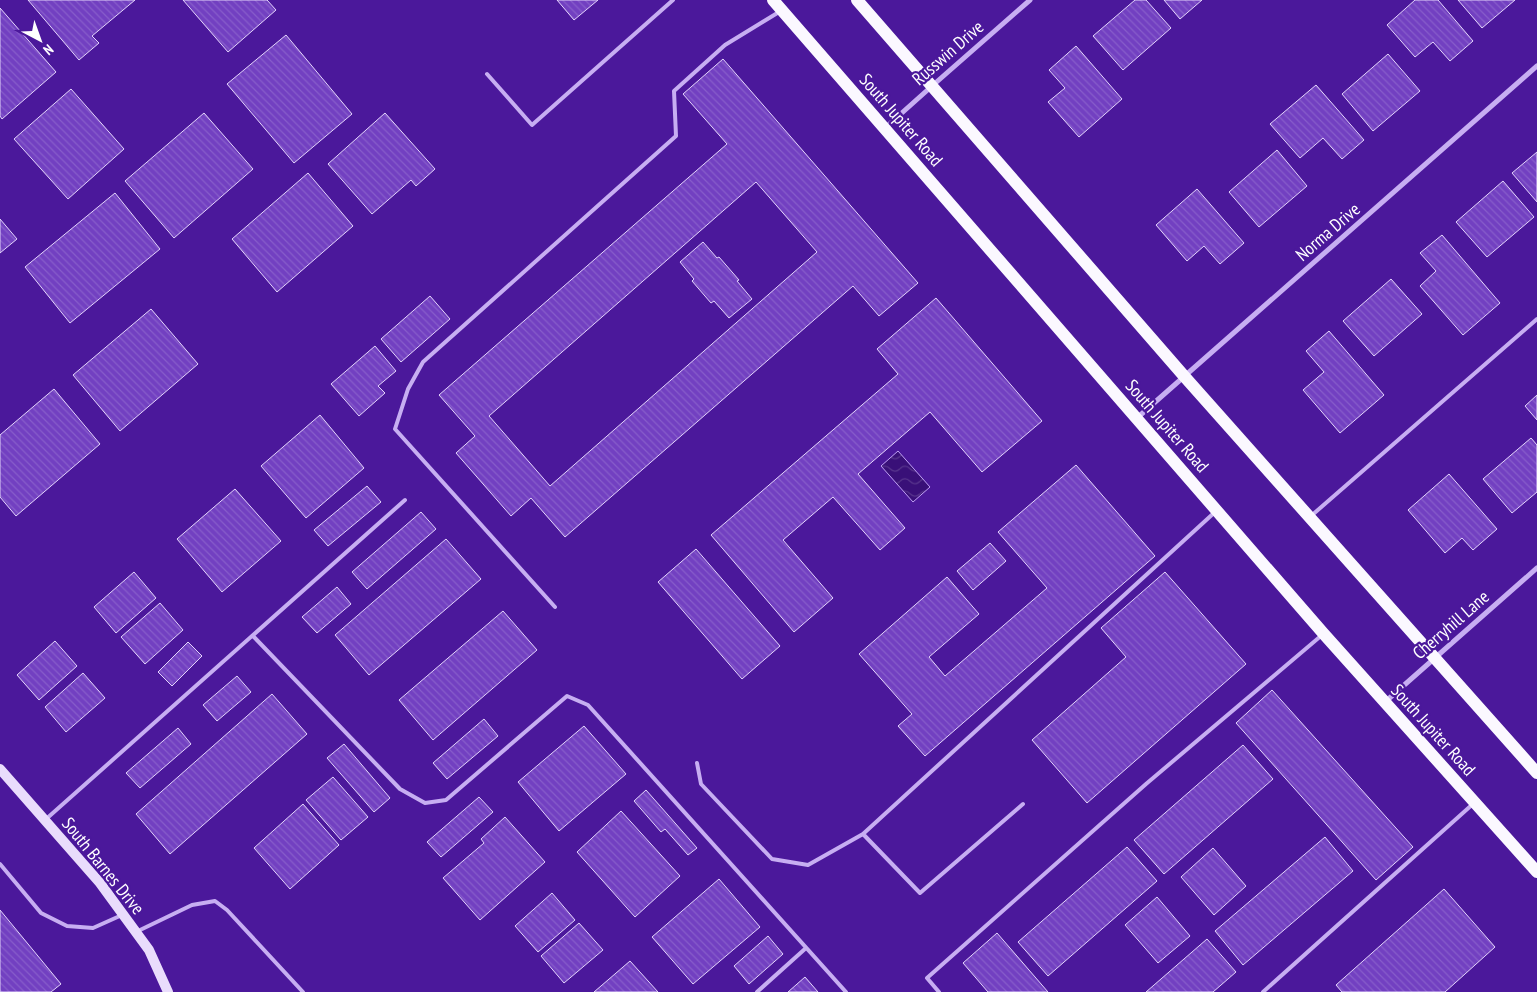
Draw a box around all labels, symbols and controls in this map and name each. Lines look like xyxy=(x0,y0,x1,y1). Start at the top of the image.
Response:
north arrow xyxy=(15,15,65,65)
street label: Russwin Drive xyxy=(907,15,988,90)
text: N xyxy=(40,41,57,59)
street label: South Jupiter Road xyxy=(855,69,948,171)
street label: Norma Drive xyxy=(1291,197,1365,266)
street label: South Jupiter Road xyxy=(1121,375,1214,477)
street label: Cherryhill Lane xyxy=(1408,585,1494,664)
street label: South Jupiter Road xyxy=(1386,679,1481,780)
street label: South Barnes Drive xyxy=(57,812,150,919)

